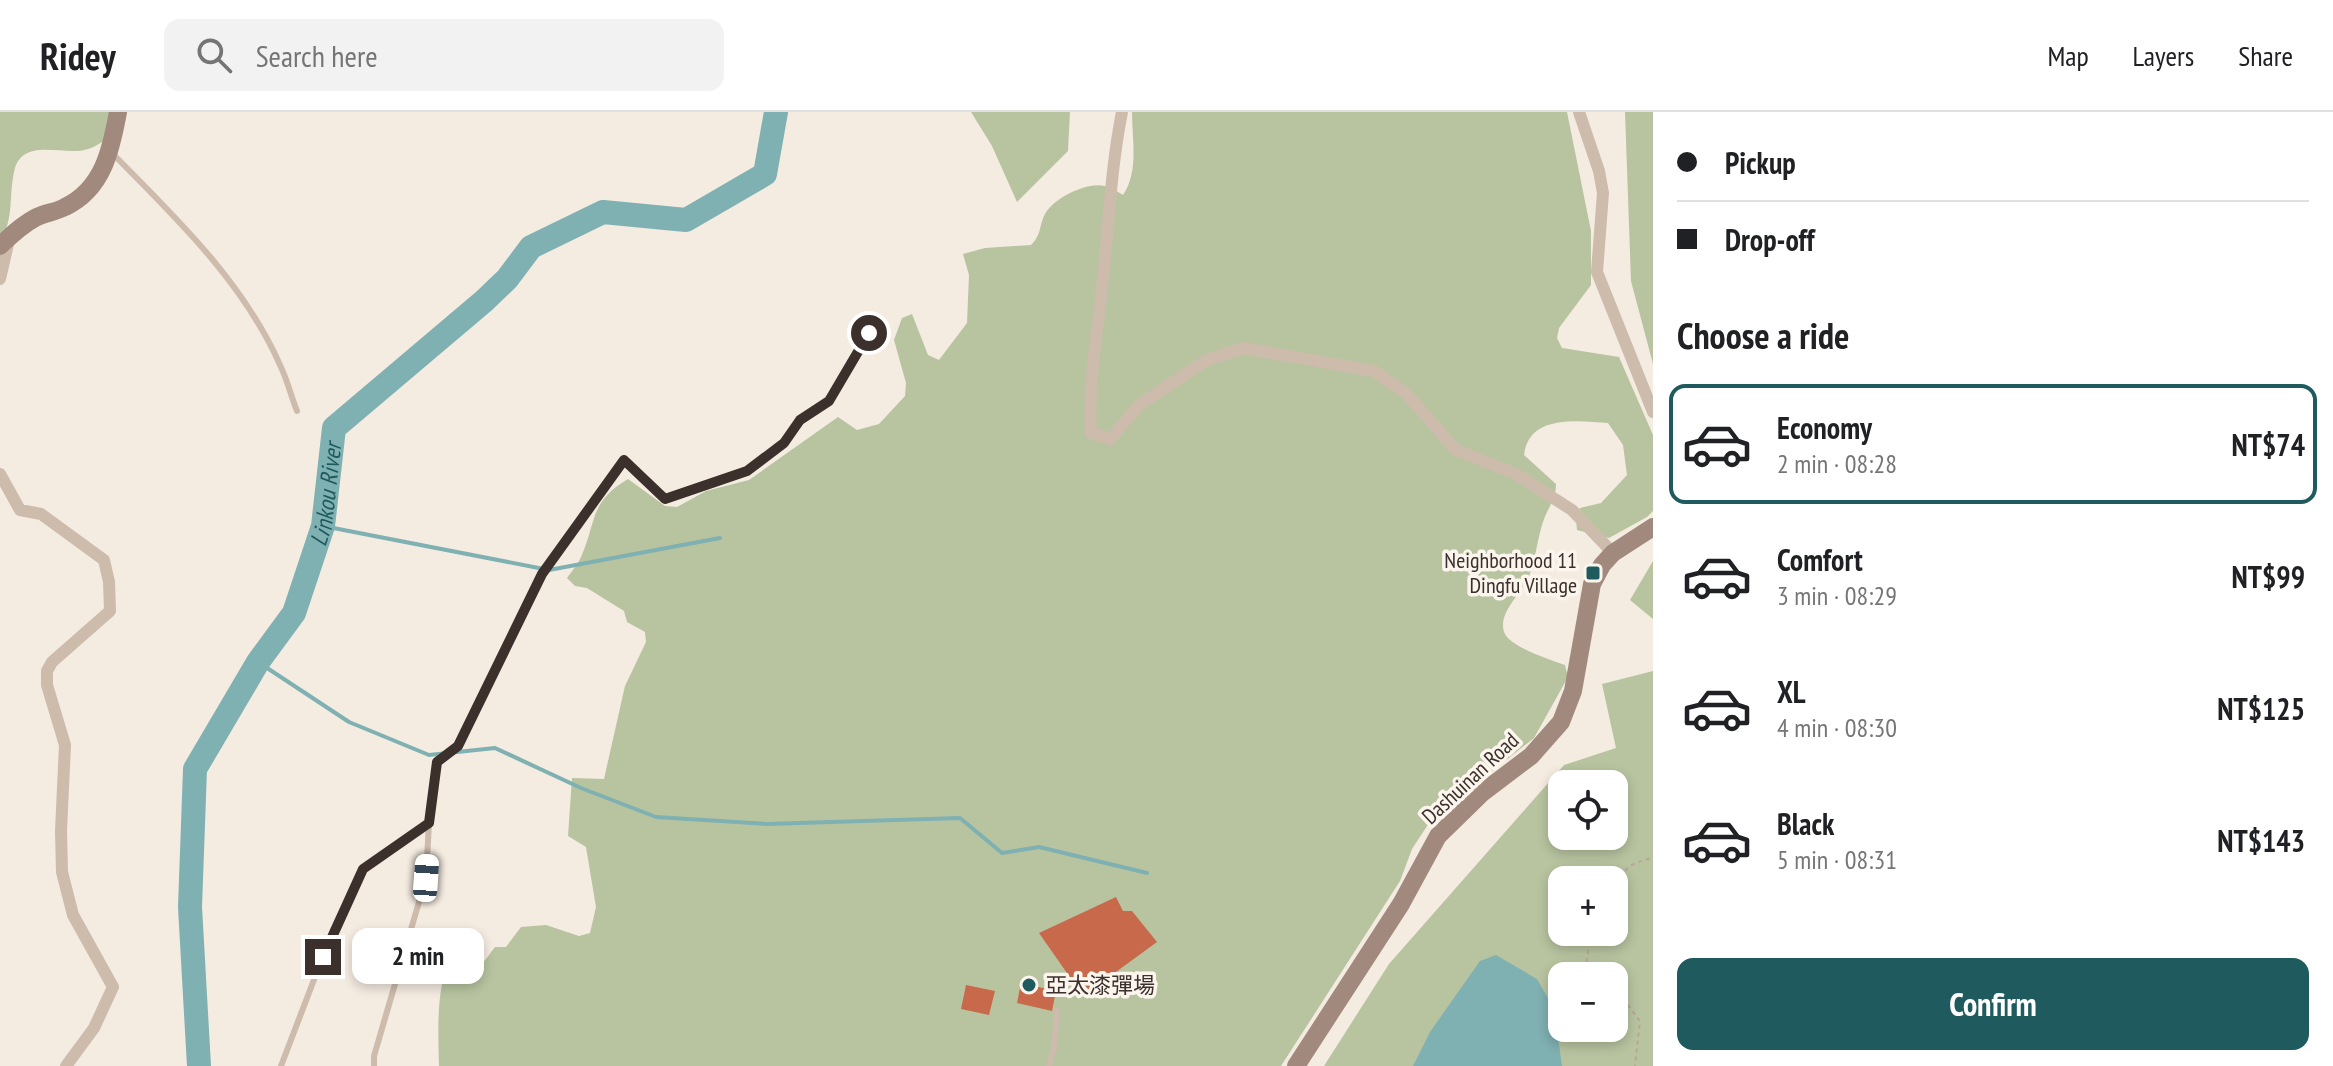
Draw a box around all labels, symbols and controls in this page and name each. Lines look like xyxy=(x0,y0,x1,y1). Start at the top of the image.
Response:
search box xyxy=(164,19,724,91)
text: Ridey xyxy=(40,31,116,80)
icon: search xyxy=(192,33,236,77)
text: Search here xyxy=(256,36,378,75)
text: Map xyxy=(2047,37,2089,74)
text: Layers xyxy=(2133,37,2194,74)
text: Share xyxy=(2238,37,2293,74)
text: Pickup xyxy=(1725,143,1796,182)
text: Drop-off xyxy=(1725,220,1815,259)
text: Choose a ride xyxy=(1677,312,1849,359)
route start xyxy=(851,315,887,351)
icon: car xyxy=(1681,408,1753,480)
text: Economy xyxy=(1777,408,1872,447)
text: NT$74 xyxy=(2232,425,2305,464)
water label: Linkou River xyxy=(302,438,348,550)
text: 2 min · 08:28 xyxy=(1777,447,1897,480)
icon: car xyxy=(1681,540,1753,612)
text: Comfort xyxy=(1777,540,1863,579)
place label: Neighborhood 11 Dingfu Village xyxy=(1444,546,1577,599)
text: NT$99 xyxy=(2232,557,2305,596)
marker: Neighborhood 11 Dingfu Village xyxy=(1584,564,1602,582)
text: 3 min · 08:29 xyxy=(1777,579,1897,612)
icon: car xyxy=(1681,672,1753,744)
text: XL xyxy=(1777,672,1806,711)
text: NT$125 xyxy=(2217,689,2305,728)
text: 4 min · 08:30 xyxy=(1777,711,1897,744)
street label: Dashuinan Road xyxy=(1416,726,1524,830)
map controls xyxy=(1548,770,1628,1042)
button: locate xyxy=(1548,770,1628,850)
icon: car xyxy=(1681,804,1753,876)
text: Black xyxy=(1777,804,1834,843)
text: NT$143 xyxy=(2217,821,2305,860)
text: 5 min · 08:31 xyxy=(1777,843,1897,876)
car xyxy=(412,853,440,903)
button: + xyxy=(1548,866,1628,946)
callout: 2 min xyxy=(351,929,483,985)
route end xyxy=(305,939,341,975)
text: 2 min xyxy=(392,939,444,972)
button: Confirm xyxy=(1677,958,2309,1050)
button: − xyxy=(1548,962,1628,1042)
place label: 亞太漆彈場 xyxy=(1045,971,1155,999)
marker: 亞太漆彈場 xyxy=(1020,976,1038,994)

